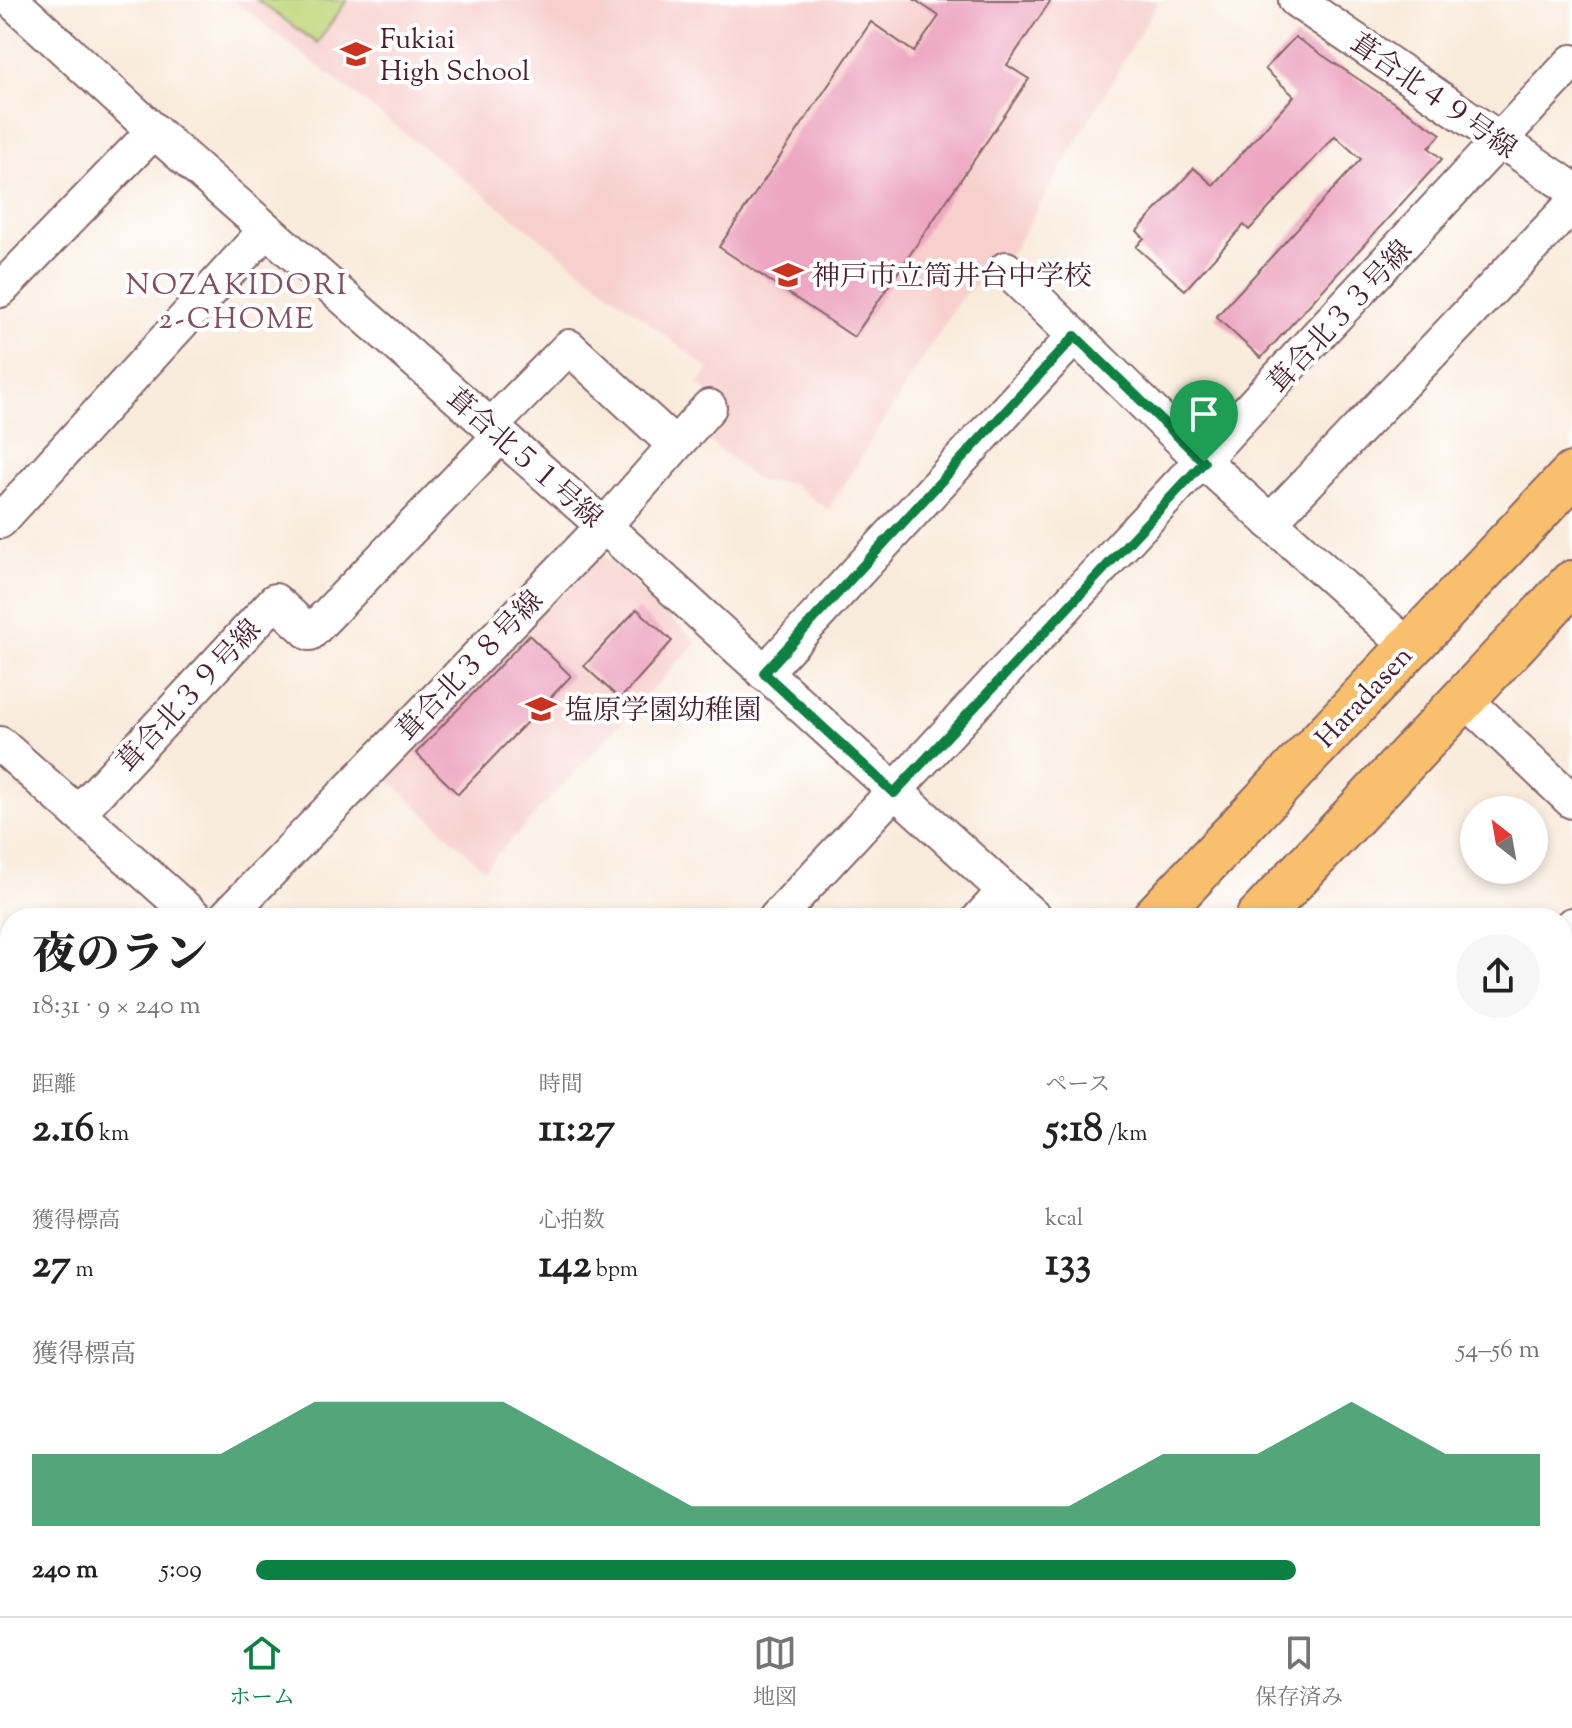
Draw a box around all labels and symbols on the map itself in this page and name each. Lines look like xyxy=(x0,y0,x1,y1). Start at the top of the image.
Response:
place label: Fukiai High School xyxy=(380,21,530,93)
street label: 葺合北４９号線 xyxy=(1341,25,1524,170)
school or university icon: Fukiai High School xyxy=(339,37,373,71)
street label: 葺合北３３号線 xyxy=(1260,233,1423,403)
school or university icon: 神戸市立筒井台中学校 xyxy=(771,258,805,292)
place label: 神戸市立筒井台中学校 xyxy=(812,258,1092,298)
district label: NOZAKIDORI 2-CHOME xyxy=(125,265,349,342)
street label: 葺合北５１号線 xyxy=(436,380,610,539)
pin xyxy=(1170,380,1238,462)
street label: 葺合北３８号線 xyxy=(389,583,554,751)
street label: 葺合北３９号線 xyxy=(109,612,272,782)
street label: Haradasen xyxy=(1307,638,1423,758)
school or university icon: 塩原学園幼稚園 xyxy=(524,692,558,726)
place label: 塩原学園幼稚園 xyxy=(565,692,761,732)
north arrow xyxy=(1460,796,1548,884)

